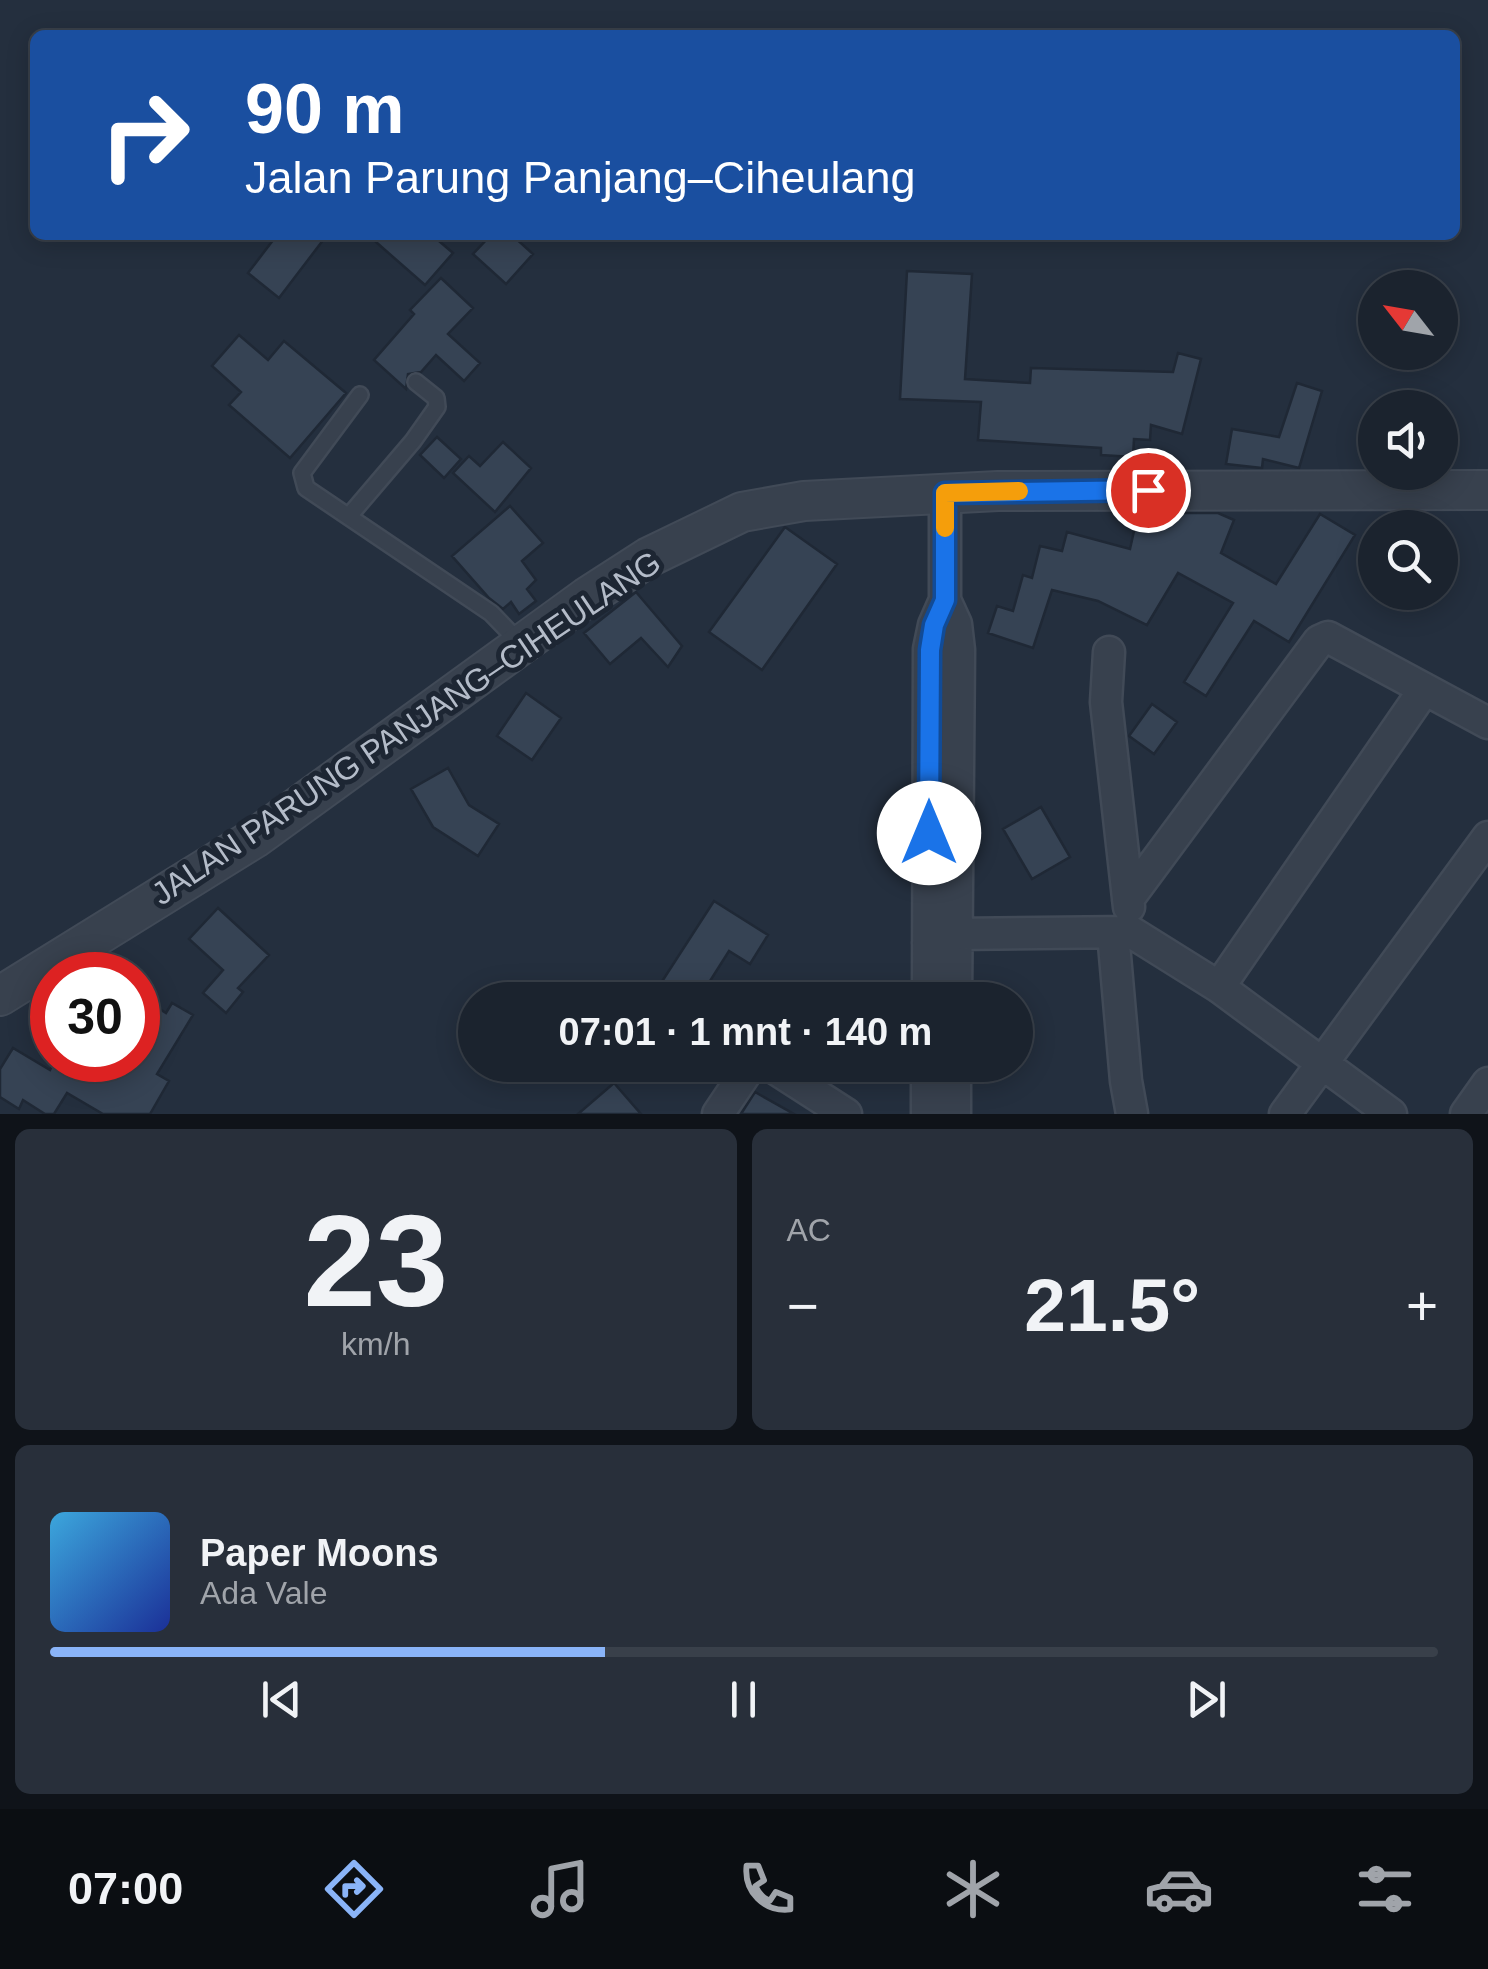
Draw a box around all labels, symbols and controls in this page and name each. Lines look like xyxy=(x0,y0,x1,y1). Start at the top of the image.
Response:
icon: right xyxy=(80,70,210,200)
text: 90 m xyxy=(245,70,405,148)
text: Jalan Parung Panjang–Ciheulang xyxy=(245,152,916,203)
north arrow xyxy=(1358,270,1458,370)
map controls xyxy=(1358,270,1458,610)
button: sound xyxy=(1358,390,1458,490)
pin xyxy=(1106,448,1191,533)
icon: arrive xyxy=(1121,463,1176,518)
button: search xyxy=(1358,510,1458,610)
street label: JALAN PARUNG PANJANG–CIHEULANG xyxy=(145,544,667,912)
position arrow xyxy=(877,781,981,885)
speed limit sign: 30 xyxy=(30,952,160,1082)
text: 07:01 · 1 mnt · 140 m xyxy=(559,1011,932,1053)
text: 23 xyxy=(303,1188,448,1334)
text: AC xyxy=(787,1212,831,1248)
text: 21.5° xyxy=(1024,1263,1200,1347)
text: − xyxy=(787,1275,819,1337)
text: + xyxy=(1406,1275,1438,1337)
text: km/h xyxy=(341,1326,410,1362)
text: Paper Moons xyxy=(200,1532,439,1574)
text: Ada Vale xyxy=(200,1575,328,1611)
icon: previous xyxy=(254,1672,309,1727)
icon: pause xyxy=(716,1672,771,1727)
icon: next xyxy=(1179,1672,1234,1727)
icon: directions xyxy=(319,1854,389,1924)
icon: music xyxy=(525,1854,595,1924)
icon: phone xyxy=(732,1854,802,1924)
icon: climate xyxy=(938,1854,1008,1924)
icon: car xyxy=(1144,1854,1214,1924)
icon: filters xyxy=(1350,1854,1420,1924)
text: 07:00 xyxy=(68,1863,183,1914)

